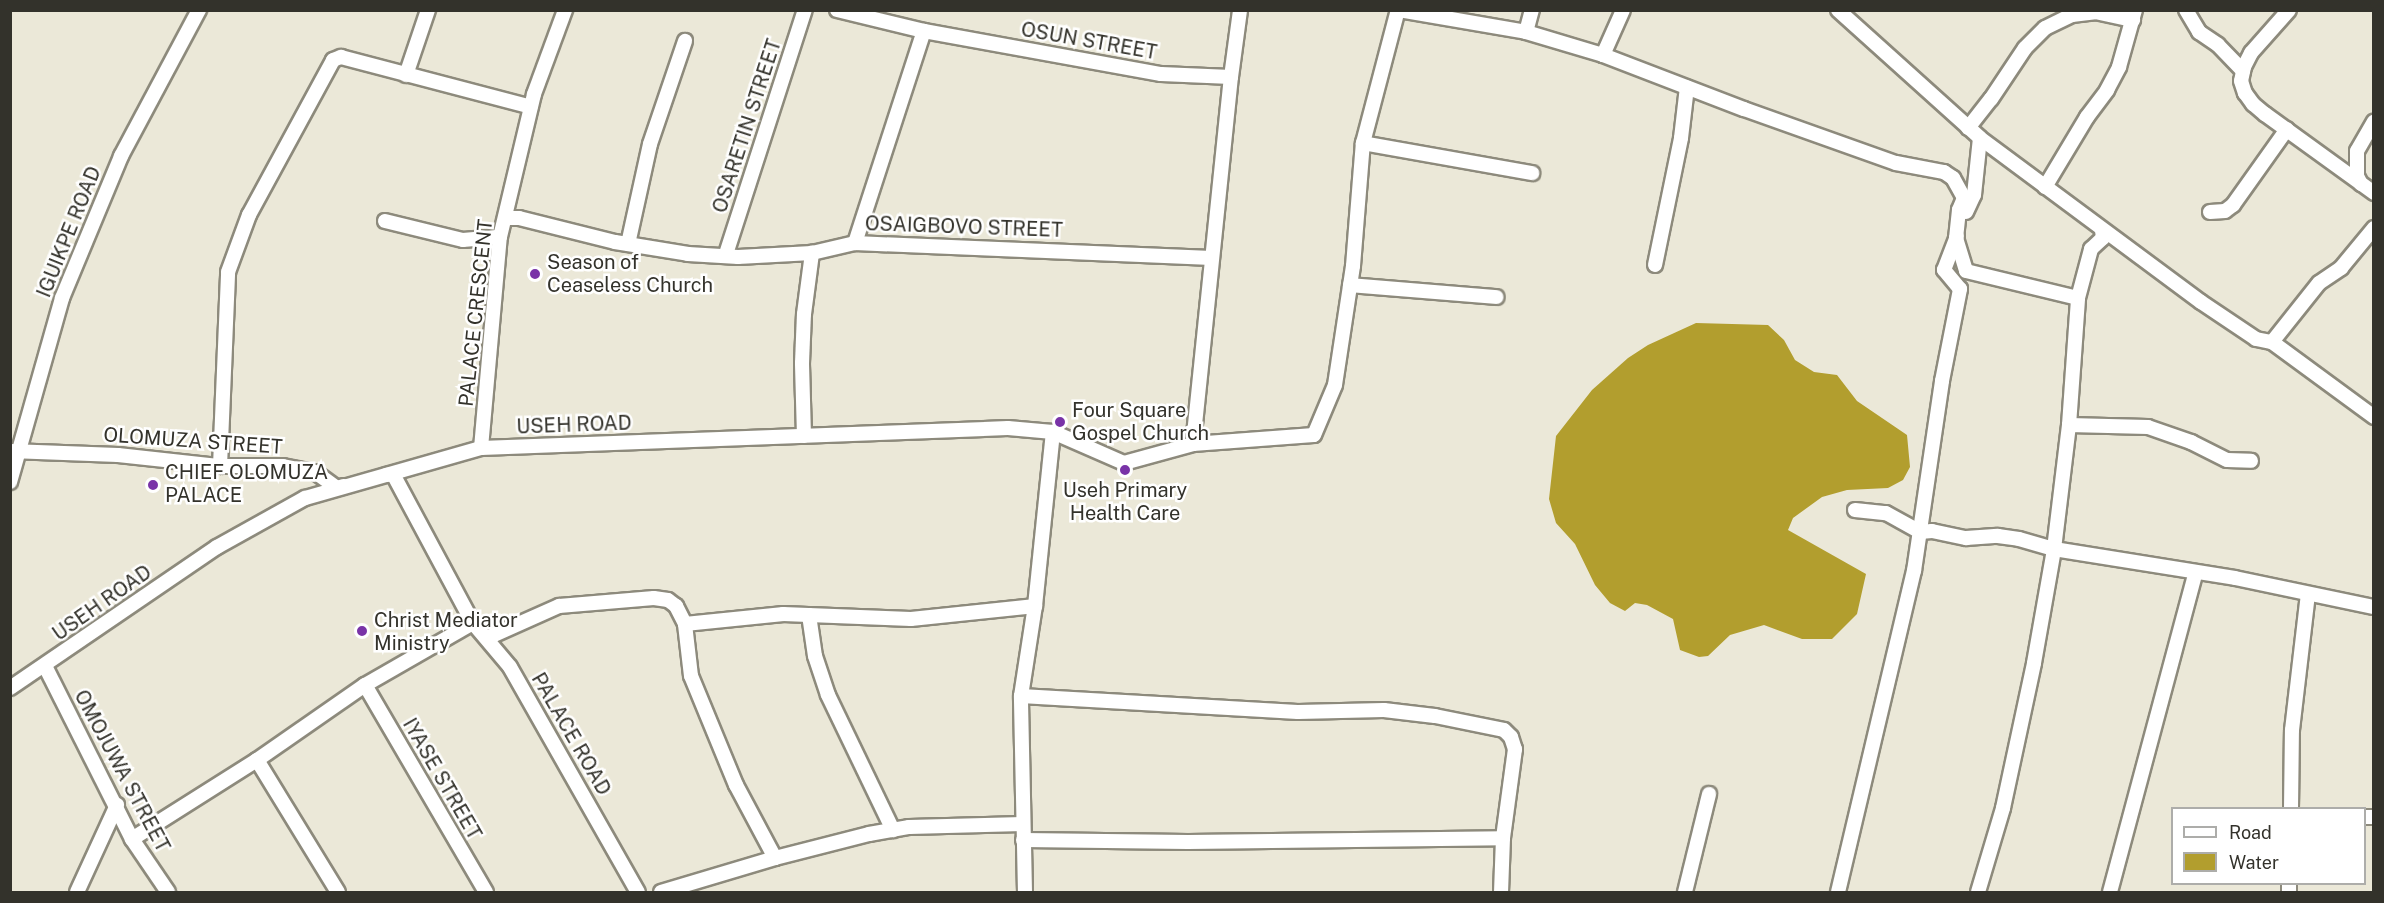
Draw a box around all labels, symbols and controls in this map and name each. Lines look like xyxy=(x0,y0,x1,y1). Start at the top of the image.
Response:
street label: OSUN STREET xyxy=(1019,17,1159,65)
street label: OSARETIN STREET xyxy=(708,36,786,216)
street label: IGUIKPE ROAD xyxy=(32,163,106,301)
street label: OSAIGBOVO STREET xyxy=(865,212,1063,242)
street label: PALACE CRESCENT xyxy=(454,218,498,408)
place label: Season of Ceaseless Church xyxy=(547,250,713,297)
marker: Season of Ceaseless Church xyxy=(528,267,542,281)
place label: Four Square Gospel Church xyxy=(1072,398,1209,445)
street label: USEH ROAD xyxy=(516,411,632,439)
marker: Four Square Gospel Church xyxy=(1053,415,1067,429)
street label: OLOMUZA STREET xyxy=(103,423,283,459)
place label: CHIEF OLOMUZA PALACE xyxy=(165,461,328,508)
marker: Useh Primary Health Care xyxy=(1118,463,1132,477)
marker: CHIEF OLOMUZA PALACE xyxy=(146,478,160,492)
place label: Useh Primary Health Care xyxy=(1063,479,1187,526)
street label: USEH ROAD xyxy=(48,560,156,646)
place label: Christ Mediator Ministry xyxy=(374,608,518,655)
marker: Christ Mediator Ministry xyxy=(355,624,369,638)
street label: PALACE ROAD xyxy=(526,668,616,800)
street label: OMOJUWA STREET xyxy=(69,686,175,856)
street label: IYASE STREET xyxy=(398,714,486,844)
legend xyxy=(2171,807,2366,885)
text: Road xyxy=(2229,822,2272,843)
text: Water xyxy=(2229,852,2279,873)

